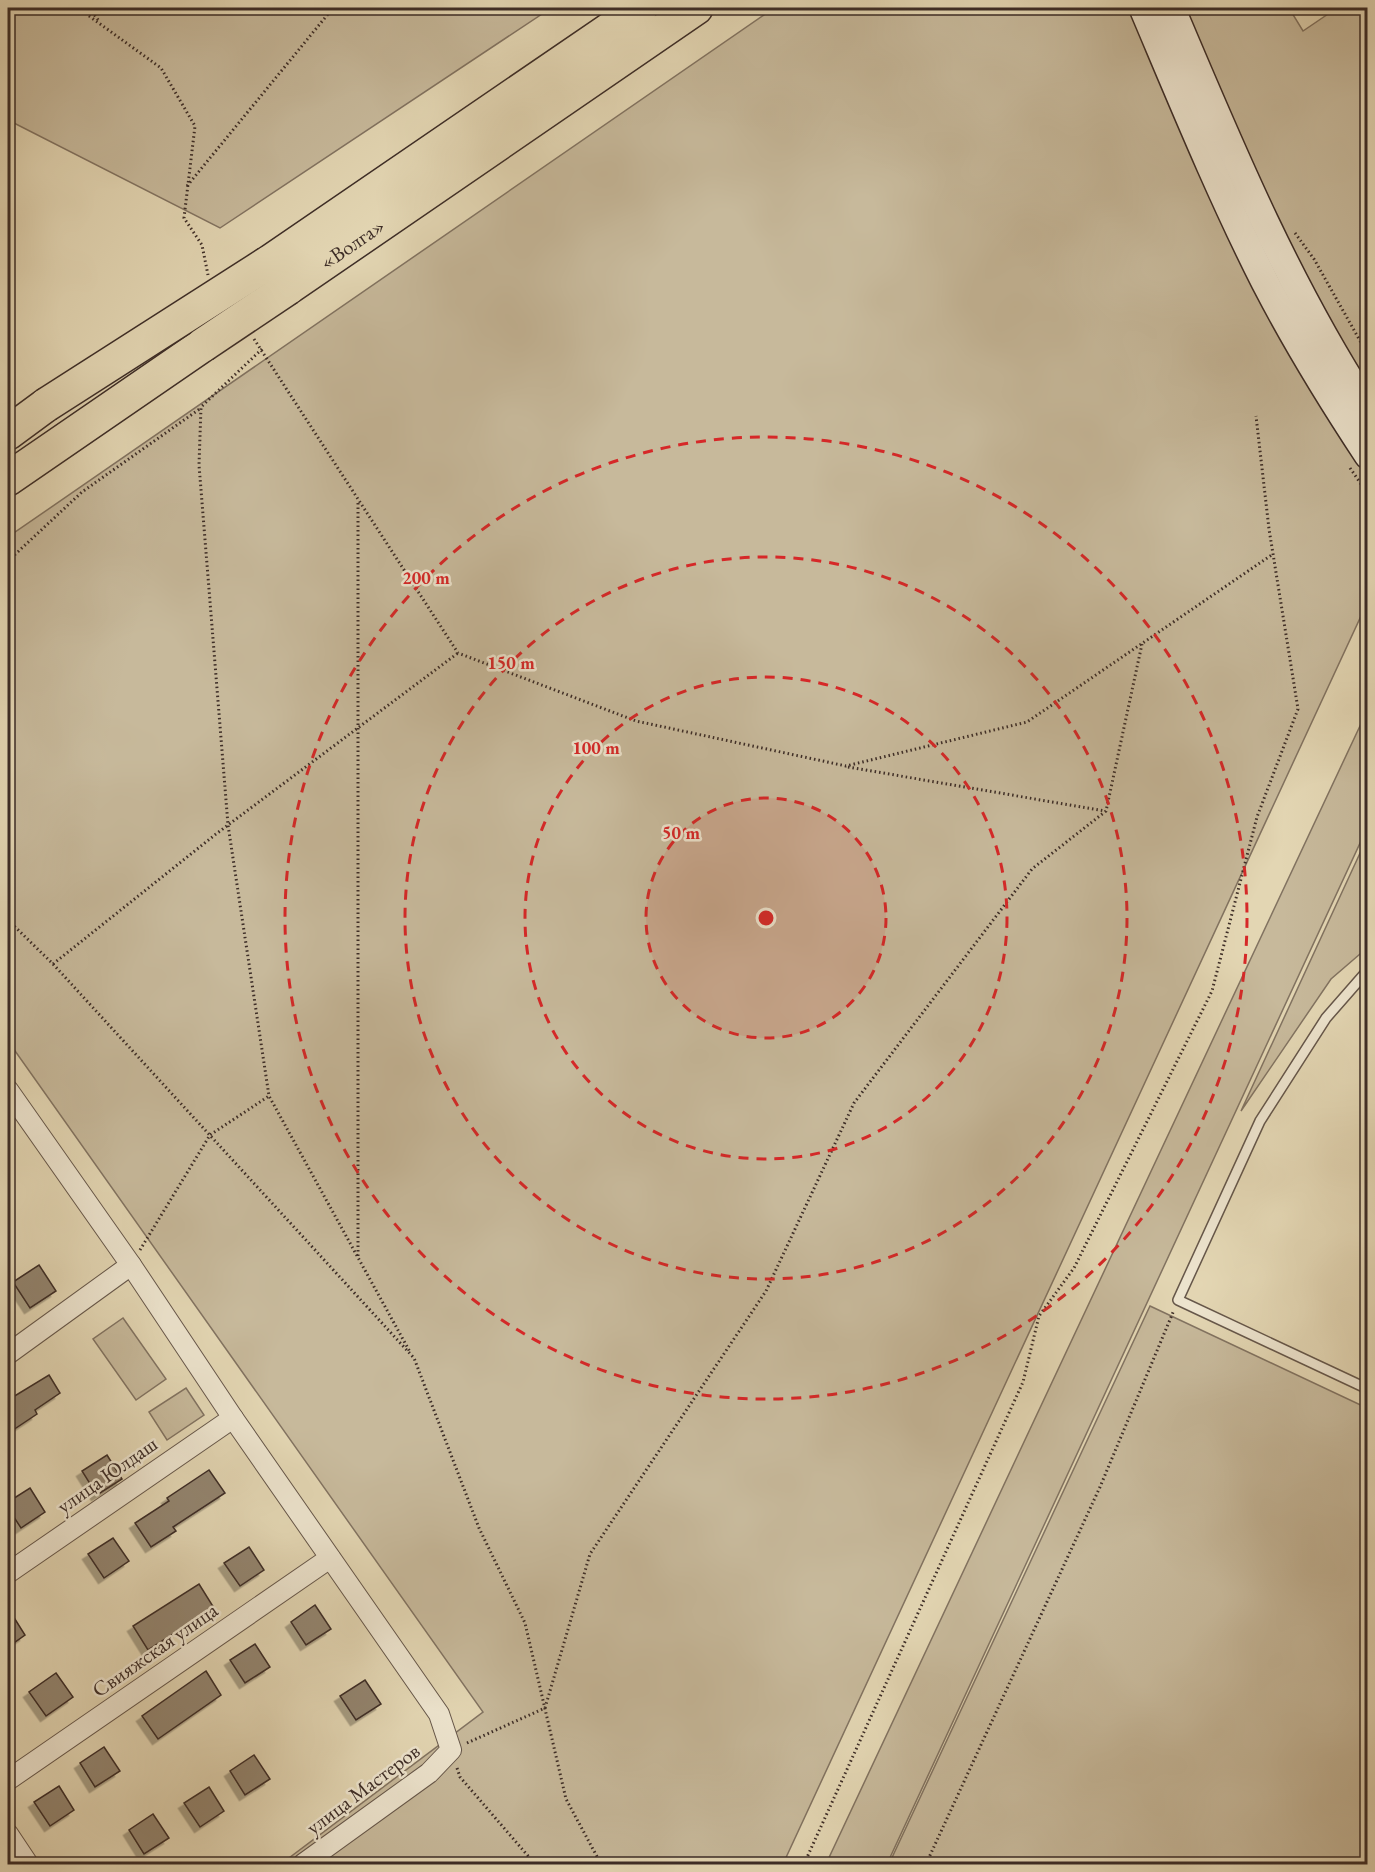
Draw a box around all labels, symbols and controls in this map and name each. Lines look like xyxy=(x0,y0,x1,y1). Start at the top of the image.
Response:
street label: «Волга» xyxy=(314,212,390,275)
text: 200 m xyxy=(402,566,450,589)
text: 150 m xyxy=(487,651,535,674)
text: 100 m xyxy=(572,736,620,759)
text: 50 m xyxy=(662,821,700,844)
centre of rings xyxy=(756,908,776,928)
street label: улица Юлдаш xyxy=(51,1430,163,1519)
street label: Свияжская улица xyxy=(87,1596,223,1703)
street label: улица Мастеров xyxy=(300,1737,425,1840)

